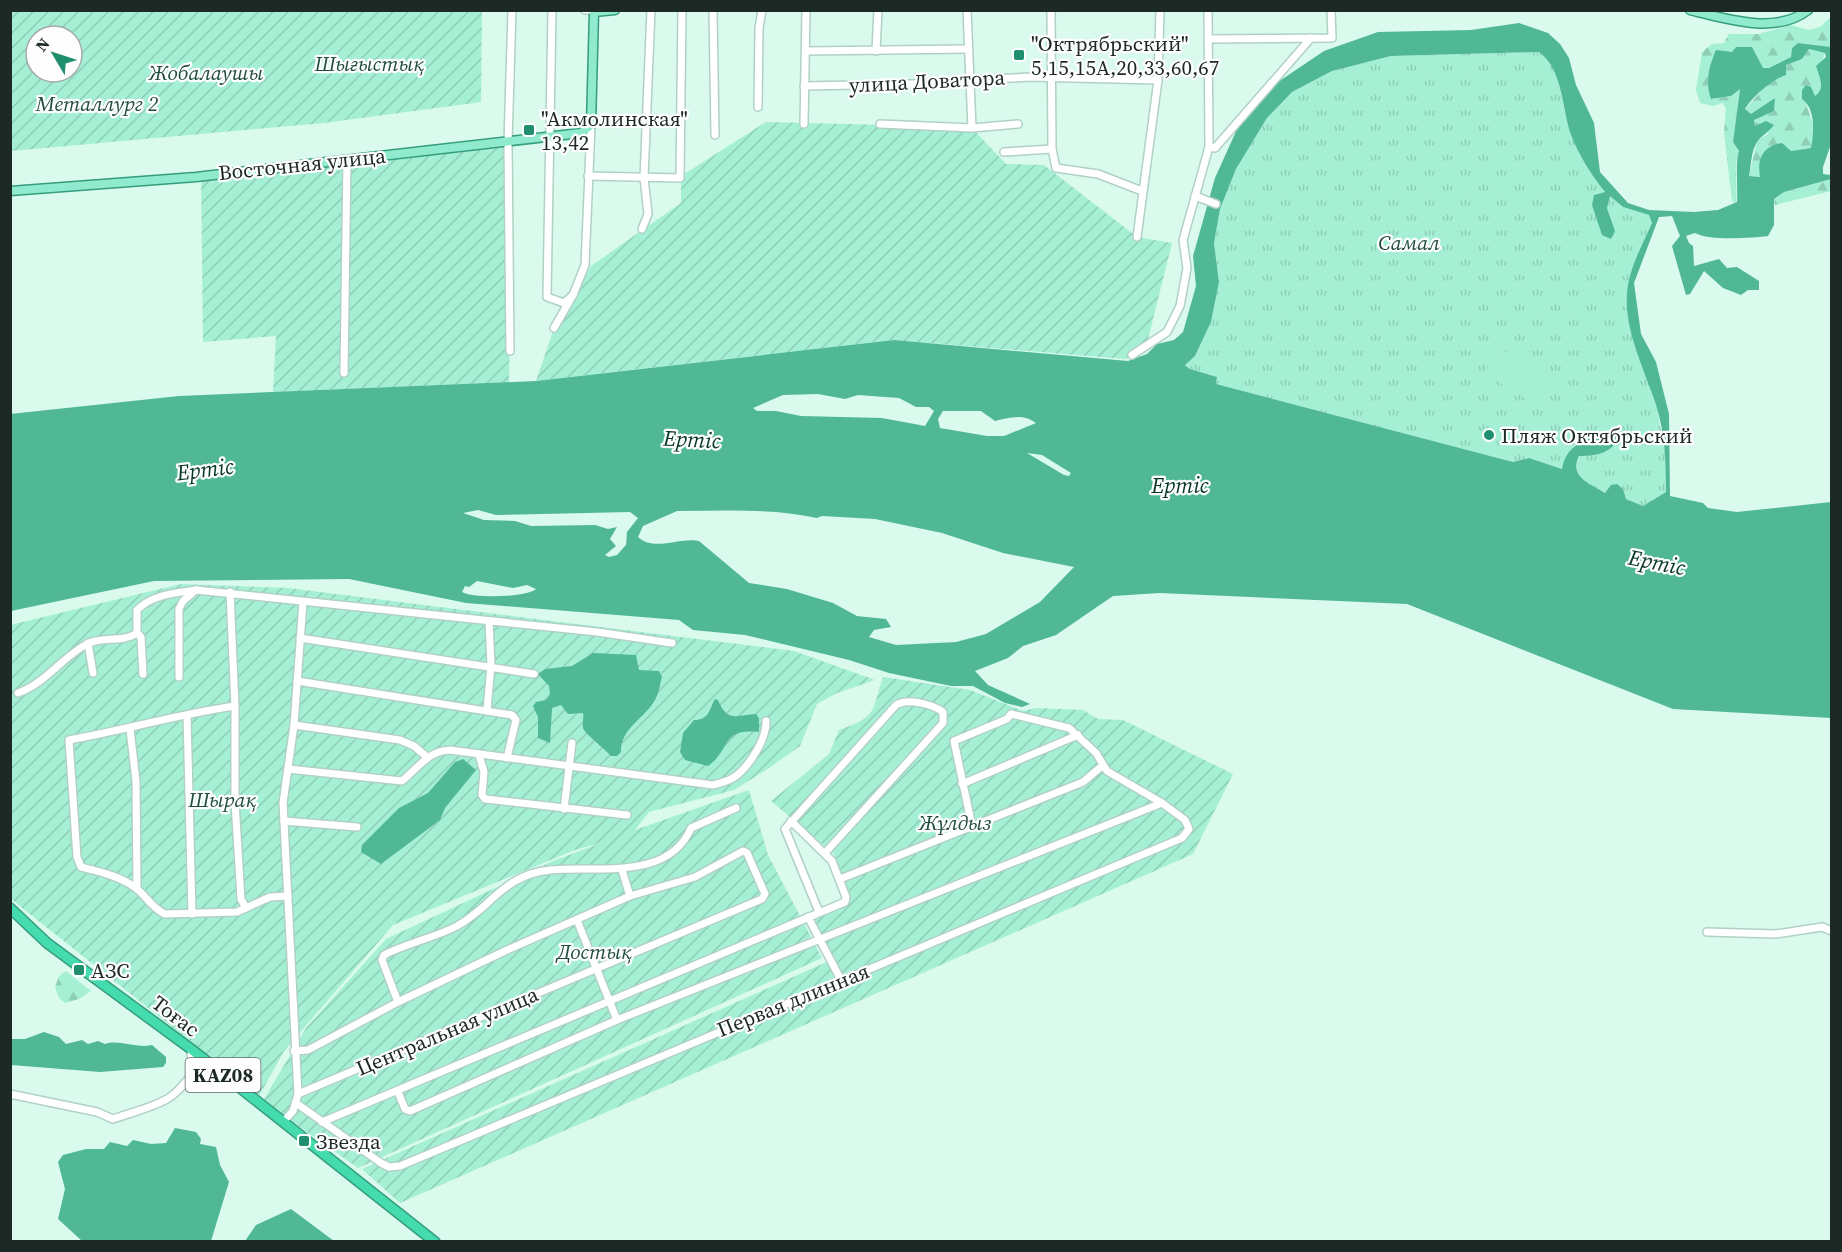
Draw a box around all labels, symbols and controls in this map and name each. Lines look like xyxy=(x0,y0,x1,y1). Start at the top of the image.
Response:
north arrow xyxy=(24,24,84,84)
place label: "Октрябрьский" 5,15,15А,20,33,60,67 xyxy=(1031,29,1219,82)
text: N xyxy=(30,33,55,56)
marker: "Октрябрьский" 5,15,15А,20,33,60,67 xyxy=(1012,48,1026,62)
park label: Шығыстық xyxy=(313,49,424,78)
park label: Жобалаушы xyxy=(148,58,263,87)
street label: улица Доватора xyxy=(848,62,1006,100)
park label: Металлург 2 xyxy=(35,89,159,118)
place label: "Акмолинская" 13,42 xyxy=(541,104,688,157)
marker: "Акмолинская" 13,42 xyxy=(522,123,536,137)
street label: Восточная улица xyxy=(217,141,387,187)
park label: Самал xyxy=(1378,228,1440,257)
place label: Пляж Октябрьский xyxy=(1501,421,1693,450)
water label: Ертіс xyxy=(661,422,722,455)
marker: Пляж Октябрьский xyxy=(1482,428,1496,442)
water label: Ертіс xyxy=(174,451,235,488)
water label: Ертіс xyxy=(1150,470,1209,500)
water label: Ертіс xyxy=(1625,542,1688,582)
park label: Шырақ xyxy=(187,785,256,814)
park label: Жұлдыз xyxy=(918,808,992,837)
park label: Достық xyxy=(555,937,632,966)
place label: АЗС xyxy=(91,956,130,985)
street label: Первая длинная xyxy=(712,956,874,1044)
marker: АЗС xyxy=(72,963,86,977)
street label: Центральная улица xyxy=(351,979,543,1083)
street label: Тоғас xyxy=(146,988,206,1044)
road number: KAZ08 xyxy=(186,1058,260,1092)
place label: Звезда xyxy=(316,1127,381,1156)
marker: Звезда xyxy=(297,1134,311,1148)

